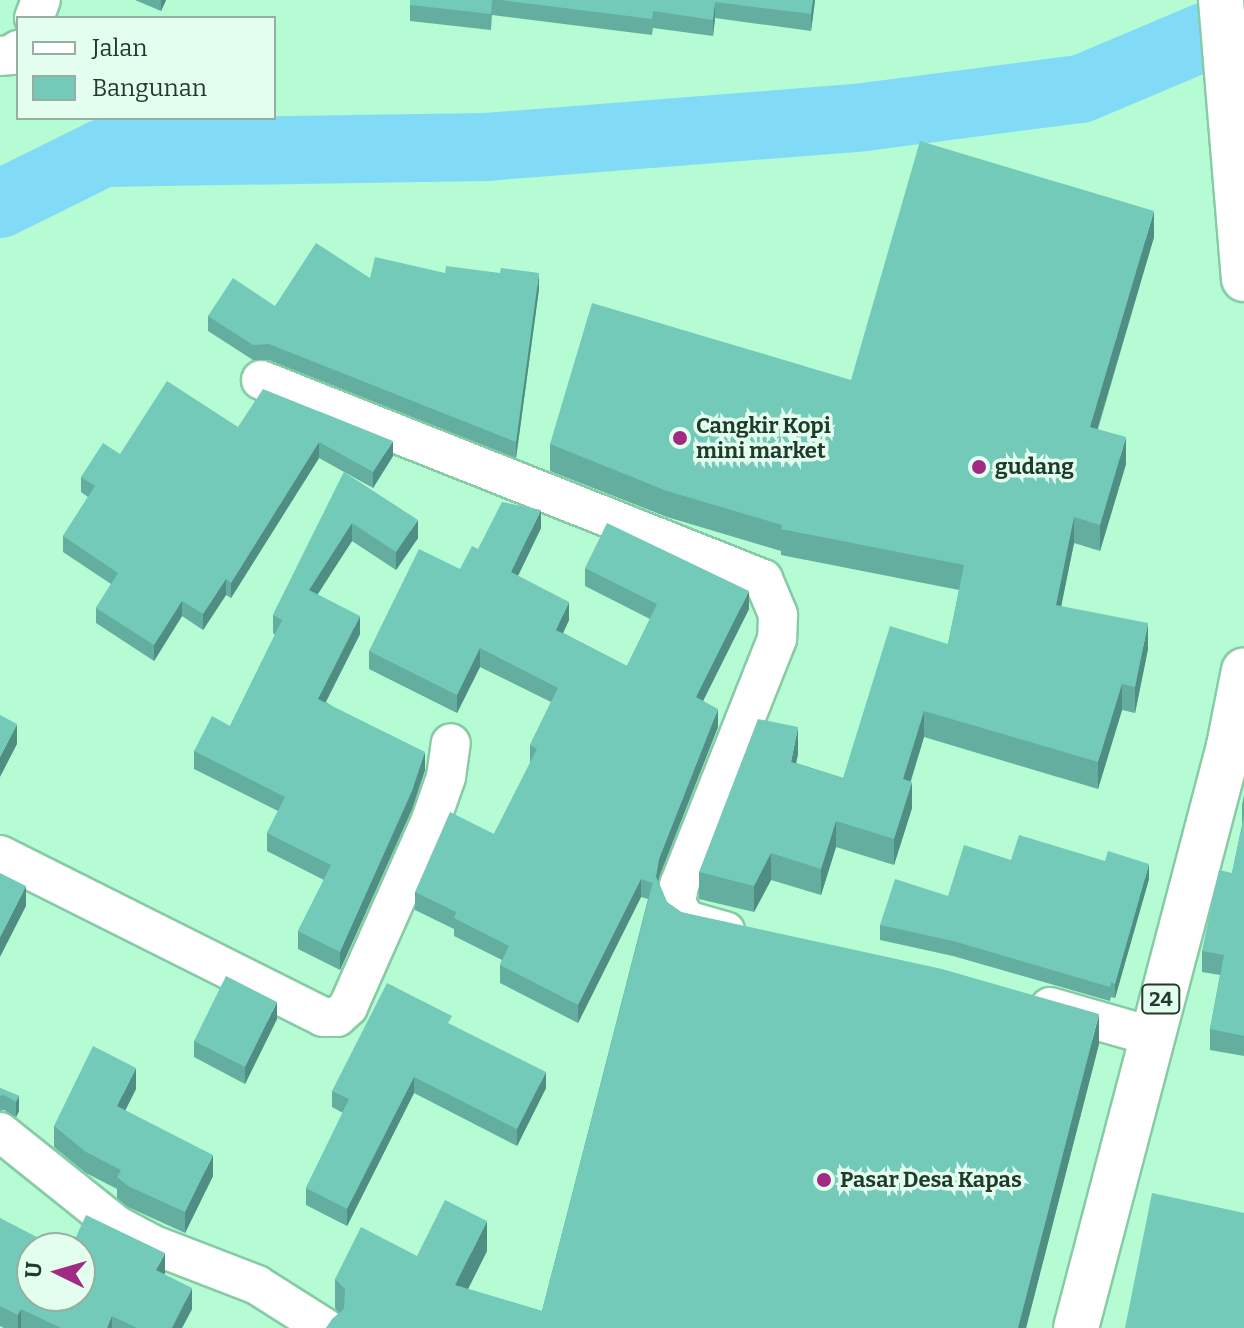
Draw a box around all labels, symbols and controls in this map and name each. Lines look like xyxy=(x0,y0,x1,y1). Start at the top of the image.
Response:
legend xyxy=(16,16,276,120)
text: Jalan xyxy=(92,34,147,62)
text: Bangunan xyxy=(92,74,207,102)
place label: Cangkir Kopi mini market xyxy=(696,412,831,464)
marker: Cangkir Kopi mini market xyxy=(671,429,689,447)
place label: gudang xyxy=(995,454,1074,480)
marker: gudang xyxy=(970,458,988,476)
road number: 24 xyxy=(1141,983,1181,1015)
place label: Pasar Desa Kapas xyxy=(840,1167,1022,1193)
marker: Pasar Desa Kapas xyxy=(815,1171,833,1189)
north arrow xyxy=(16,1232,96,1312)
text: U xyxy=(19,1261,48,1279)

